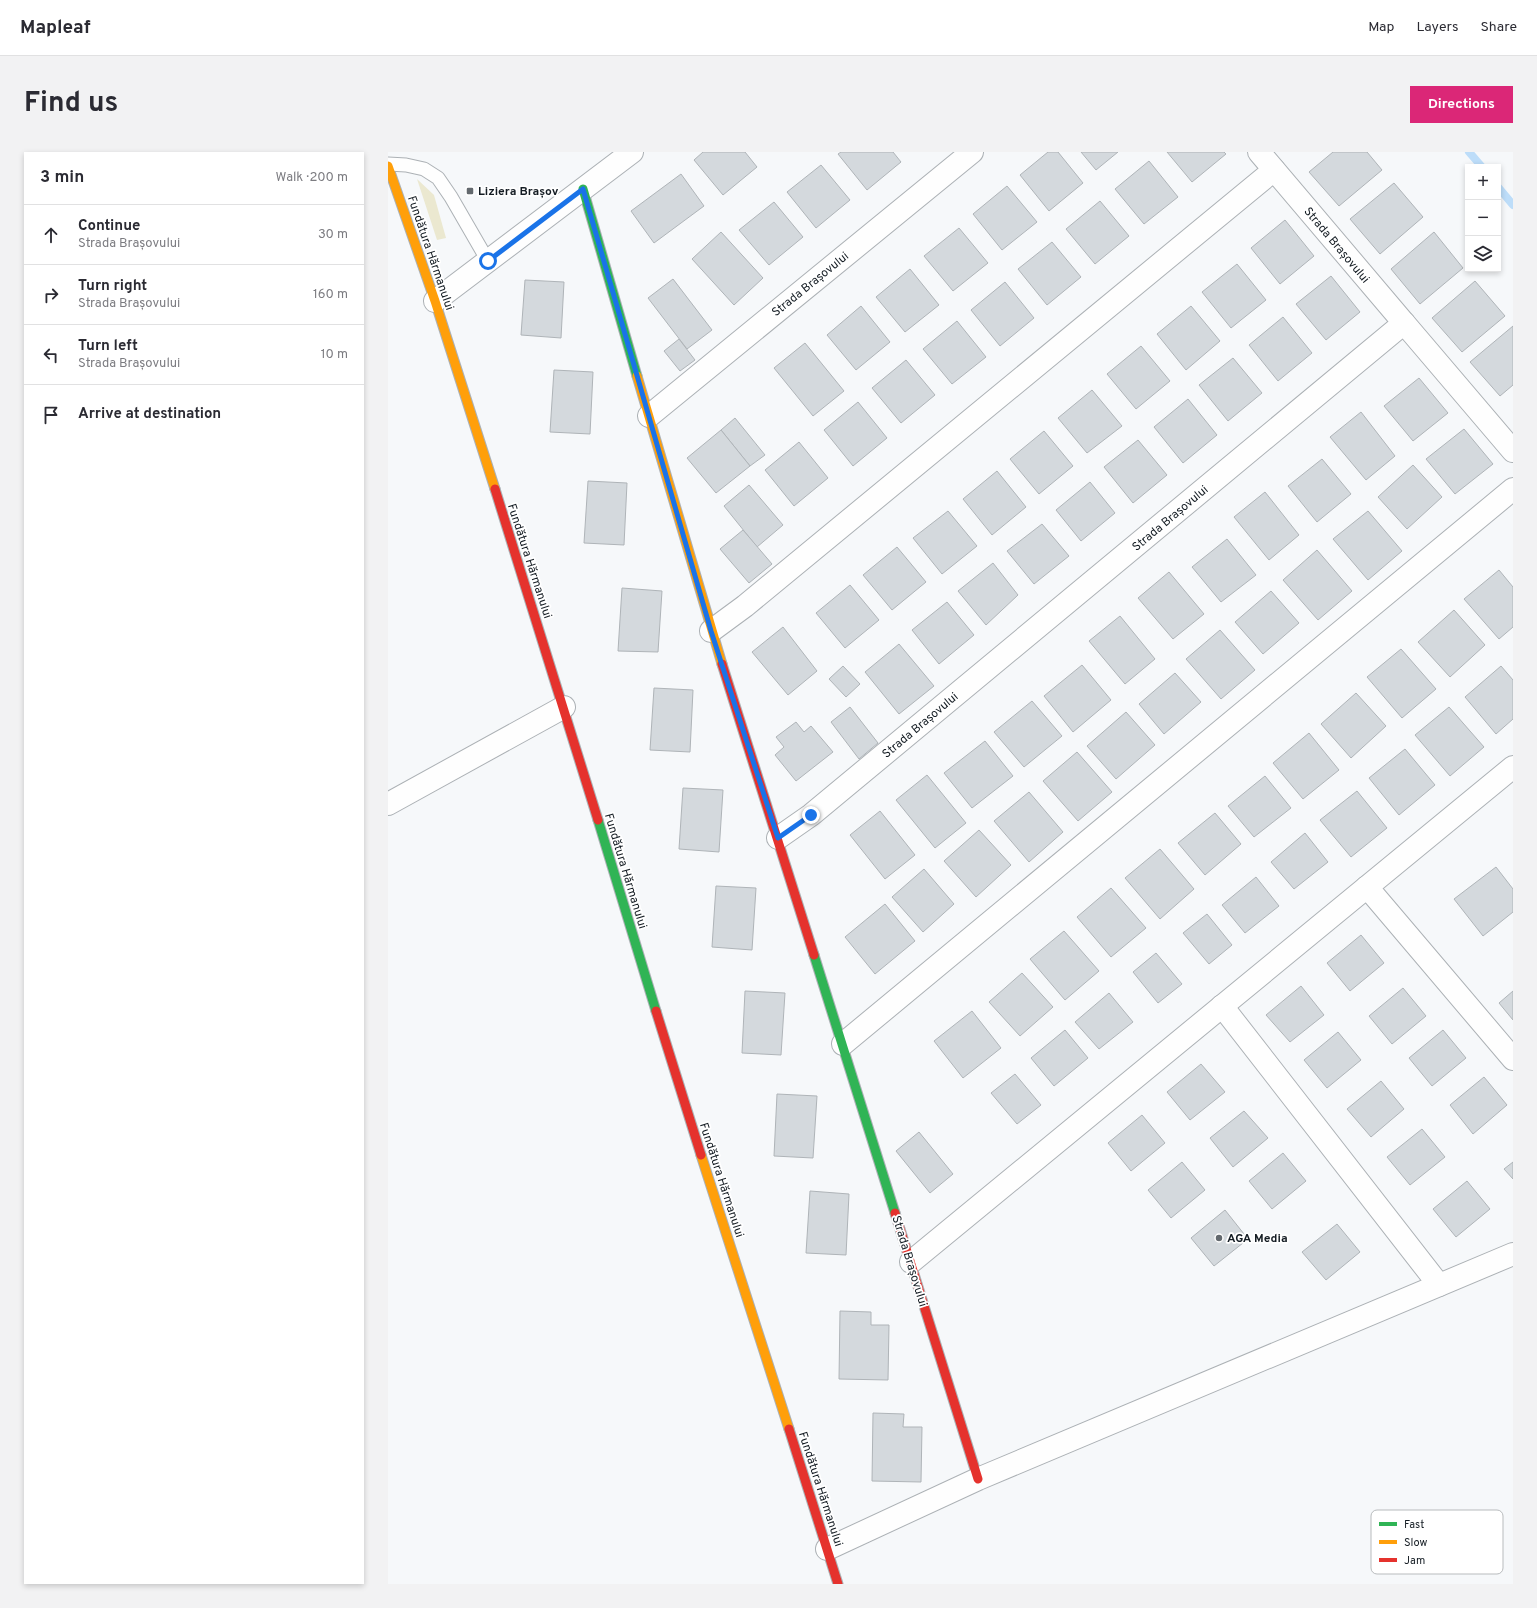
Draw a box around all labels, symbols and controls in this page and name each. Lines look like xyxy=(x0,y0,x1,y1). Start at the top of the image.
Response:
text: Mapleaf xyxy=(20,16,91,40)
text: Map xyxy=(1368,19,1394,36)
text: Layers xyxy=(1416,19,1458,36)
text: Share xyxy=(1480,19,1517,36)
text: Find us xyxy=(24,86,118,122)
button: Directions xyxy=(1410,86,1513,123)
map controls xyxy=(1465,164,1501,272)
button: + xyxy=(1465,164,1501,200)
text: 3 min xyxy=(40,167,84,189)
text: Walk · 200 m xyxy=(276,170,348,186)
place label: Liziera Brașov xyxy=(478,184,559,200)
marker: Liziera Brașov xyxy=(465,186,475,196)
street label: Fundătura Hărmanului xyxy=(403,194,457,313)
button: − xyxy=(1465,200,1501,236)
street label: Strada Brașovului xyxy=(1300,204,1373,287)
text: Continue xyxy=(78,217,140,236)
icon: ahead xyxy=(40,224,62,246)
text: 30 m xyxy=(318,227,348,243)
text: Strada Brașovului xyxy=(78,236,180,252)
button: layers xyxy=(1465,236,1501,272)
street label: Strada Brașovului xyxy=(769,249,852,321)
route start xyxy=(479,252,497,270)
text: Turn right xyxy=(78,277,147,296)
icon: right xyxy=(40,284,62,306)
text: 160 m xyxy=(313,287,348,303)
text: Strada Brașovului xyxy=(78,296,180,312)
text: Turn left xyxy=(78,337,138,356)
icon: left xyxy=(40,344,62,366)
text: 10 m xyxy=(321,347,348,363)
text: Strada Brașovului xyxy=(78,356,180,372)
icon: arrive xyxy=(40,404,62,426)
text: Arrive at destination xyxy=(78,405,221,424)
street label: Strada Brașovului xyxy=(1129,482,1212,555)
street label: Fundătura Hărmanului xyxy=(503,502,555,621)
street label: Strada Brașovului xyxy=(879,689,962,762)
route end xyxy=(802,806,820,824)
street label: Fundătura Hărmanului xyxy=(600,812,650,931)
street label: Fundătura Hărmanului xyxy=(695,1121,747,1240)
street label: Strada Brașovului xyxy=(888,1214,931,1309)
place label: AGA Media xyxy=(1227,1231,1288,1247)
marker: AGA Media xyxy=(1214,1233,1224,1243)
street label: Fundătura Hărmanului xyxy=(794,1430,846,1549)
legend xyxy=(1371,1510,1503,1574)
text: Fast xyxy=(1404,1518,1424,1532)
text: Slow xyxy=(1404,1536,1427,1550)
text: Jam xyxy=(1404,1554,1425,1568)

